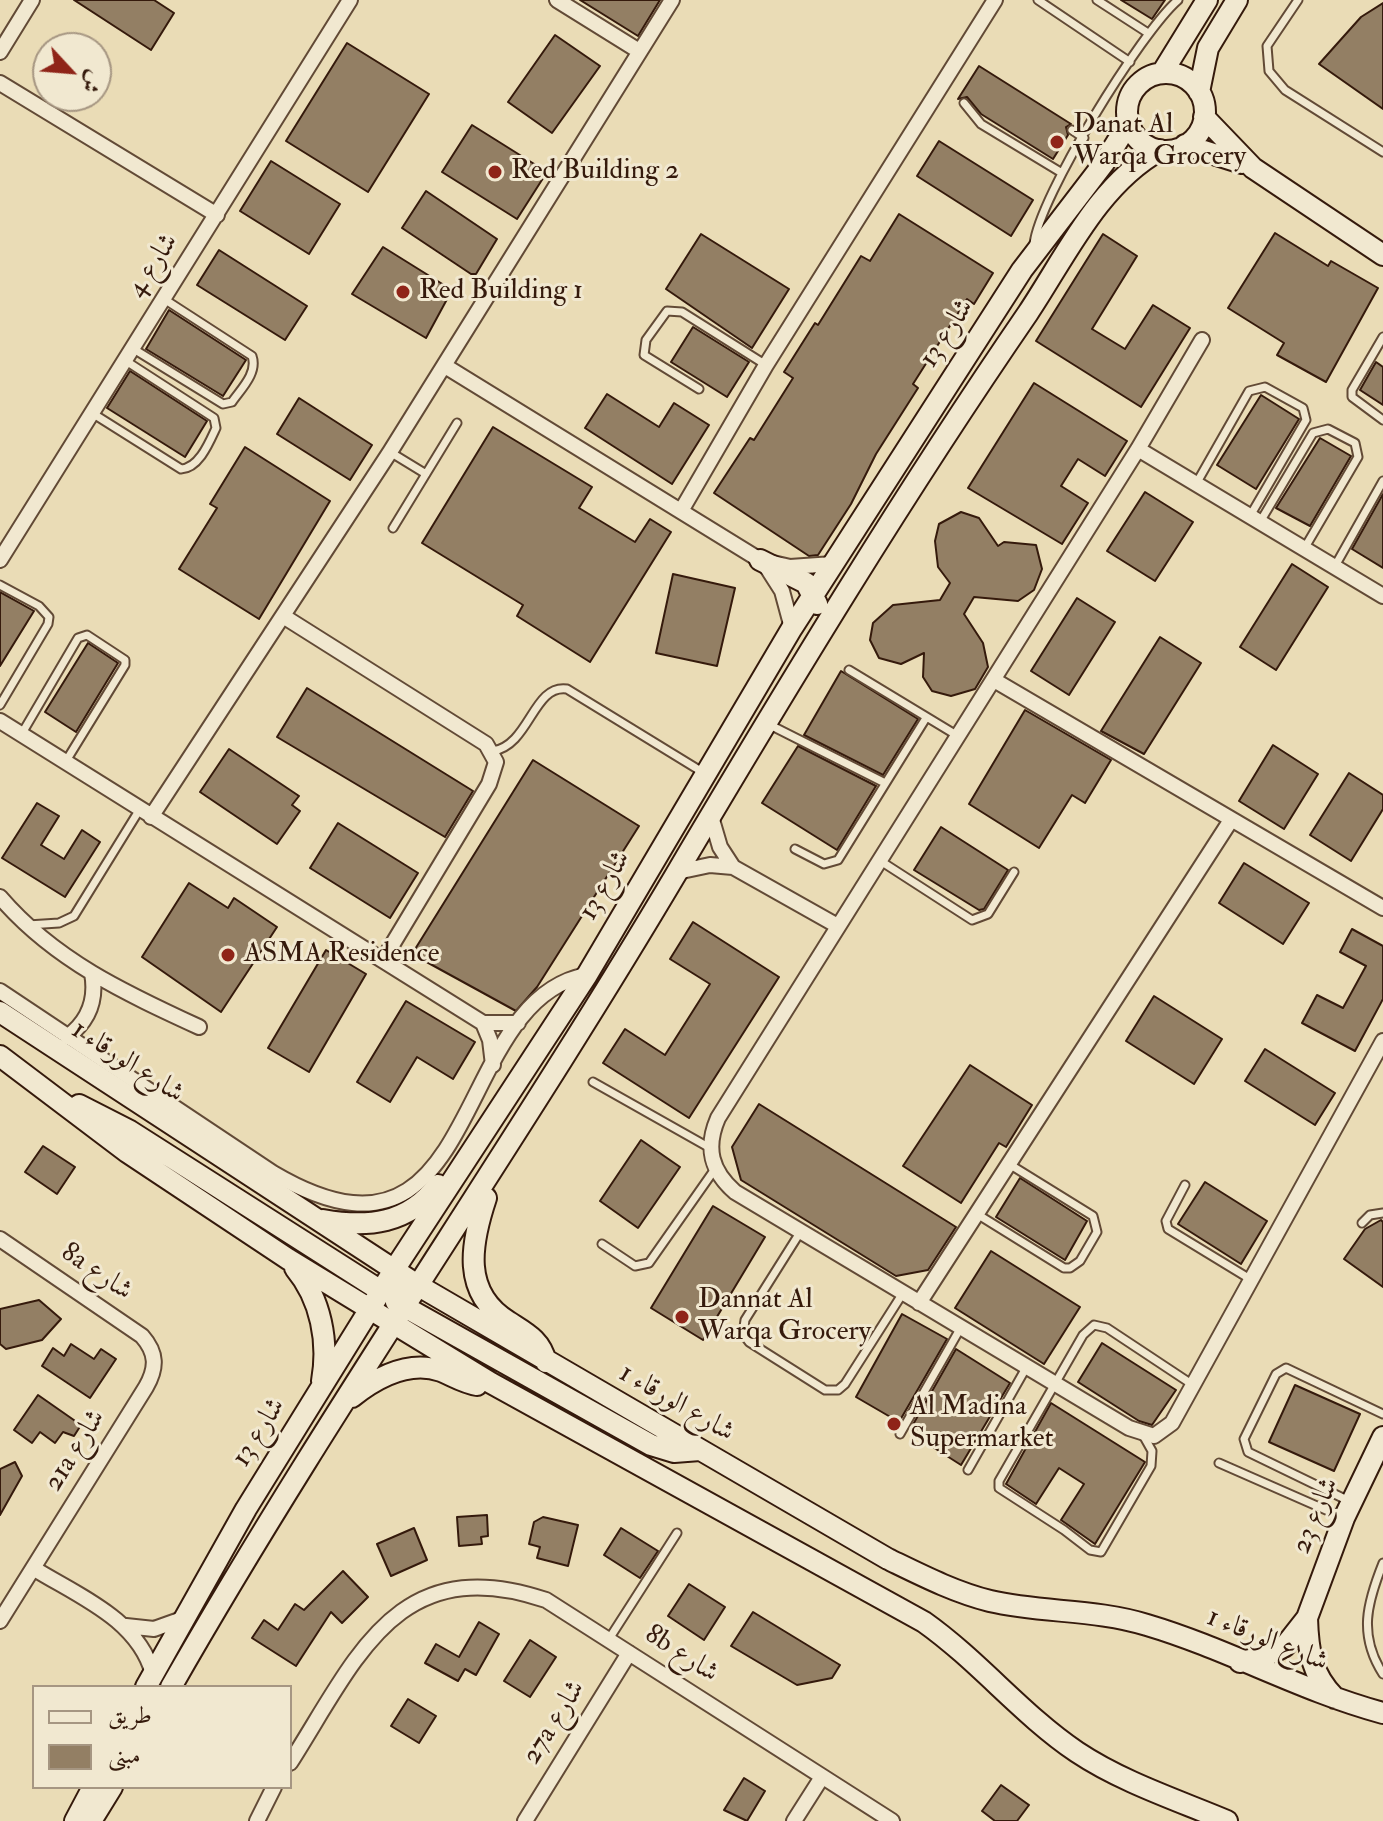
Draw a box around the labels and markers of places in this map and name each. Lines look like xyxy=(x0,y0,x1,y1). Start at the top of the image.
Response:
place label: Danat Al Warqa Grocery xyxy=(1073,109,1246,175)
marker: Danat Al Warqa Grocery xyxy=(1048,133,1066,151)
place label: Red Building 2 xyxy=(511,155,679,189)
marker: Red Building 2 xyxy=(486,163,504,181)
place label: Red Building 1 xyxy=(419,275,583,309)
marker: Red Building 1 xyxy=(394,283,412,301)
place label: ASMA Residence xyxy=(244,938,439,972)
marker: ASMA Residence xyxy=(219,946,237,964)
place label: Dannat Al Warqa Grocery xyxy=(698,1284,871,1350)
marker: Dannat Al Warqa Grocery xyxy=(673,1308,691,1326)
place label: Al Madina Supermarket xyxy=(910,1391,1054,1457)
marker: Al Madina Supermarket xyxy=(885,1415,903,1433)

